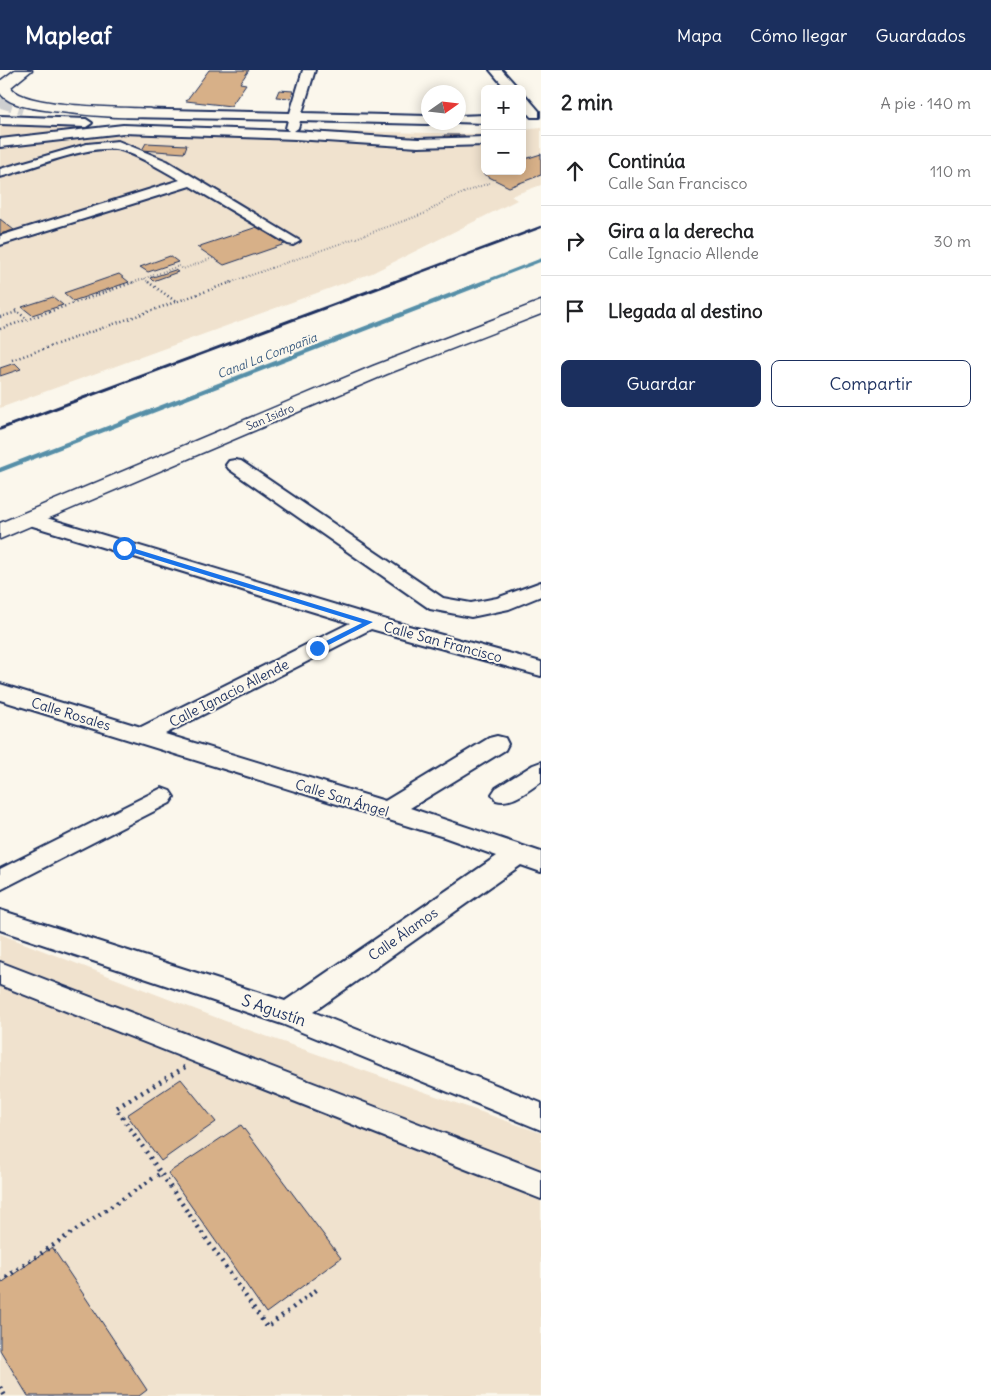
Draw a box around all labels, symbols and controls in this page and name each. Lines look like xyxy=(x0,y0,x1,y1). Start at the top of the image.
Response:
text: Mapleaf xyxy=(25,20,112,50)
text: Mapa xyxy=(677,24,722,47)
text: Cómo llegar xyxy=(750,24,847,47)
text: Guardados xyxy=(875,24,966,47)
north arrow xyxy=(421,85,466,130)
map controls xyxy=(481,85,526,175)
button: + xyxy=(481,85,526,130)
text: 2 min xyxy=(561,89,613,116)
text: A pie · 140 m xyxy=(880,93,971,113)
button: − xyxy=(481,130,526,175)
text: Continúa xyxy=(608,149,685,173)
icon: ahead xyxy=(561,157,589,185)
text: 110 m xyxy=(930,161,971,181)
text: Calle San Francisco xyxy=(608,173,747,193)
text: Gira a la derecha xyxy=(608,219,754,243)
icon: right xyxy=(561,227,589,255)
text: 30 m xyxy=(934,231,971,251)
text: Calle Ignacio Allende xyxy=(608,243,759,263)
icon: arrive xyxy=(561,297,589,325)
text: Llegada al destino xyxy=(608,299,763,323)
water label: Canal La Compañia xyxy=(215,329,320,381)
button: Guardar xyxy=(561,360,761,407)
button: Compartir xyxy=(771,360,971,407)
street label: San Isidro xyxy=(244,401,296,433)
route start xyxy=(113,537,136,560)
street label: Calle San Francisco xyxy=(382,618,504,667)
route end xyxy=(306,637,329,660)
street label: Calle Ignacio Allende xyxy=(166,655,292,731)
street label: Calle Rosales xyxy=(29,693,113,735)
street label: Calle San Ángel xyxy=(293,775,391,821)
street label: Calle Álamos xyxy=(365,903,441,965)
street label: S Agustín xyxy=(239,990,309,1030)

